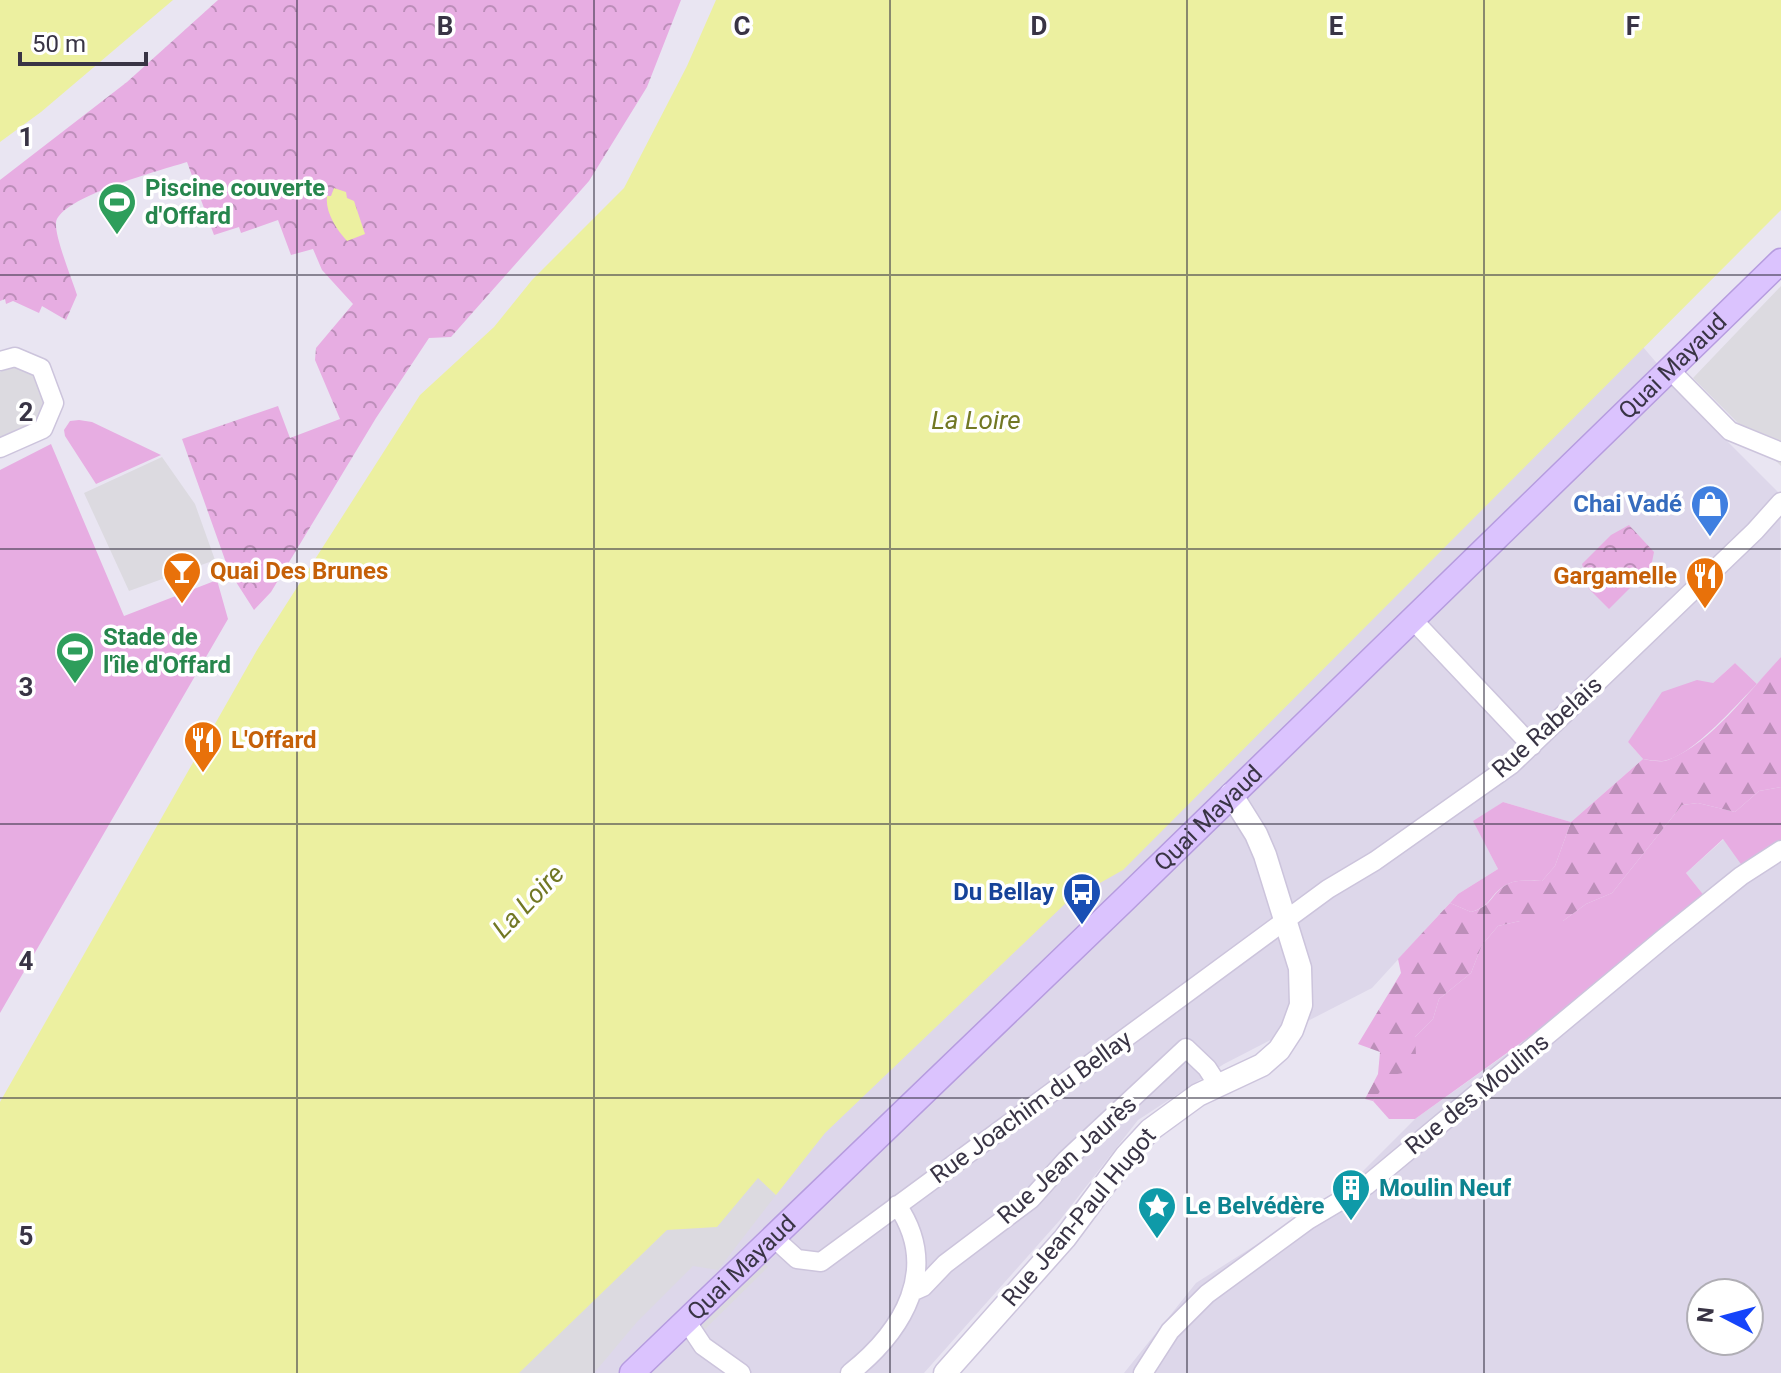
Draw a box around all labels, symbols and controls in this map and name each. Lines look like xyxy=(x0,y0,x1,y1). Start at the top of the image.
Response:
text: B xyxy=(437,11,453,41)
text: C xyxy=(733,11,751,41)
text: D xyxy=(1031,11,1047,41)
text: E xyxy=(1329,11,1344,41)
text: F xyxy=(1626,11,1640,41)
scale bar xyxy=(20,16,146,66)
text: 50 m xyxy=(32,30,86,58)
text: 1 xyxy=(19,122,33,152)
place label: Piscine couverte d'Offard xyxy=(145,174,325,230)
sports icon: Piscine couverte d'Offard xyxy=(96,181,138,236)
street label: Quai Mayaud xyxy=(1613,308,1733,425)
text: 2 xyxy=(19,397,33,427)
water label: La Loire xyxy=(931,405,1021,435)
shop icon: Chai Vadé xyxy=(1689,483,1731,538)
place label: Chai Vadé xyxy=(1573,490,1682,518)
bar icon: Quai Des Brunes xyxy=(161,550,203,605)
restaurant icon: Gargamelle xyxy=(1684,555,1726,610)
place label: Quai Des Brunes xyxy=(210,557,388,585)
place label: Gargamelle xyxy=(1553,562,1677,590)
place label: Stade de l'île d'Offard xyxy=(103,623,231,679)
sports icon: Stade de l'île d'Offard xyxy=(54,630,96,685)
street label: Rue Rabelais xyxy=(1486,670,1608,784)
text: 3 xyxy=(19,672,33,702)
restaurant icon: L'Offard xyxy=(182,719,224,774)
place label: L'Offard xyxy=(231,726,317,754)
street label: Quai Mayaud xyxy=(1149,759,1268,877)
water label: La Loire xyxy=(486,858,570,944)
bus stop icon: Du Bellay xyxy=(1061,871,1103,926)
place label: Du Bellay xyxy=(953,878,1055,906)
text: 4 xyxy=(19,946,34,976)
street label: Rue Joachim du Bellay xyxy=(925,1024,1137,1189)
street label: Rue des Moulins xyxy=(1400,1028,1554,1160)
street label: Rue Jean Jaurès xyxy=(992,1090,1142,1230)
street label: Rue Jean-Paul Hugot xyxy=(996,1122,1162,1312)
building icon: Moulin Neuf xyxy=(1330,1167,1372,1222)
place label: Moulin Neuf xyxy=(1379,1174,1511,1202)
place icon: Le Belvédère xyxy=(1136,1185,1178,1240)
place label: Le Belvédère xyxy=(1185,1192,1325,1220)
street label: Quai Mayaud xyxy=(682,1209,802,1326)
text: 5 xyxy=(19,1221,33,1251)
north arrow xyxy=(1685,1277,1765,1357)
text: N xyxy=(1692,1306,1719,1324)

